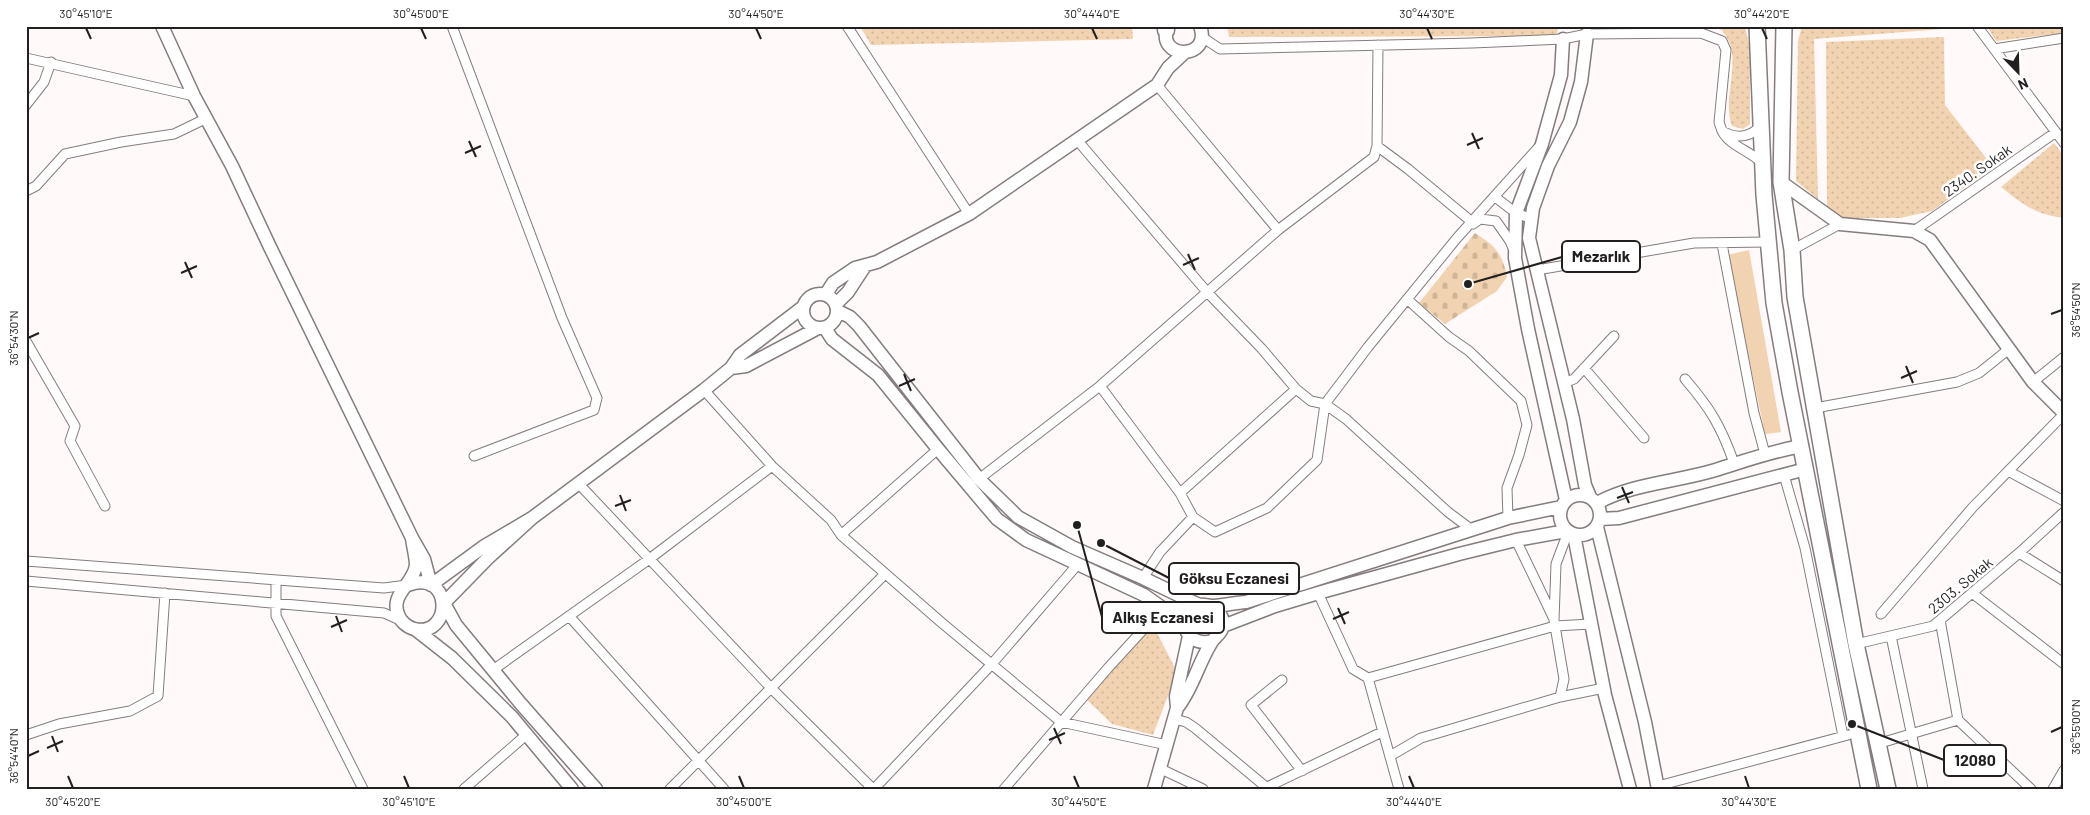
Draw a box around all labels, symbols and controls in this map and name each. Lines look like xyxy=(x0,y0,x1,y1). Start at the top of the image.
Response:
text: 30°45'10"E xyxy=(59,6,113,20)
text: 30°45'00"E xyxy=(393,6,449,20)
text: 30°44'50"E xyxy=(728,6,784,20)
text: 30°44'40"E xyxy=(1064,6,1120,20)
text: 30°44'30"E xyxy=(1399,6,1455,20)
text: 30°44'20"E xyxy=(1734,6,1790,20)
north arrow xyxy=(1992,48,2042,98)
text: N xyxy=(2016,75,2031,94)
street label: 2340. Sokak xyxy=(1939,140,2015,200)
callout: Mezarlık xyxy=(1562,241,1640,272)
text: Mezarlık xyxy=(1572,246,1631,265)
text: 36°54'50"N xyxy=(2068,282,2082,338)
text: 36°54'30"N xyxy=(6,310,20,366)
street label: 2303. Sokak xyxy=(1924,553,1996,617)
callout: Göksu Eczanesi xyxy=(1169,563,1299,594)
text: Göksu Eczanesi xyxy=(1179,568,1289,587)
callout: Alkış Eczanesi xyxy=(1102,602,1224,633)
text: Alkış Eczanesi xyxy=(1112,607,1214,626)
text: 36°55'00"N xyxy=(2068,699,2082,755)
text: 36°54'40"N xyxy=(6,728,20,784)
callout: 12080 xyxy=(1944,745,2006,776)
text: 12080 xyxy=(1954,750,1996,769)
text: 30°45'20"E xyxy=(45,794,101,808)
text: 30°45'10"E xyxy=(382,794,436,808)
text: 30°45'00"E xyxy=(716,794,772,808)
text: 30°44'50"E xyxy=(1051,794,1107,808)
text: 30°44'40"E xyxy=(1386,794,1442,808)
text: 30°44'30"E xyxy=(1721,794,1777,808)

